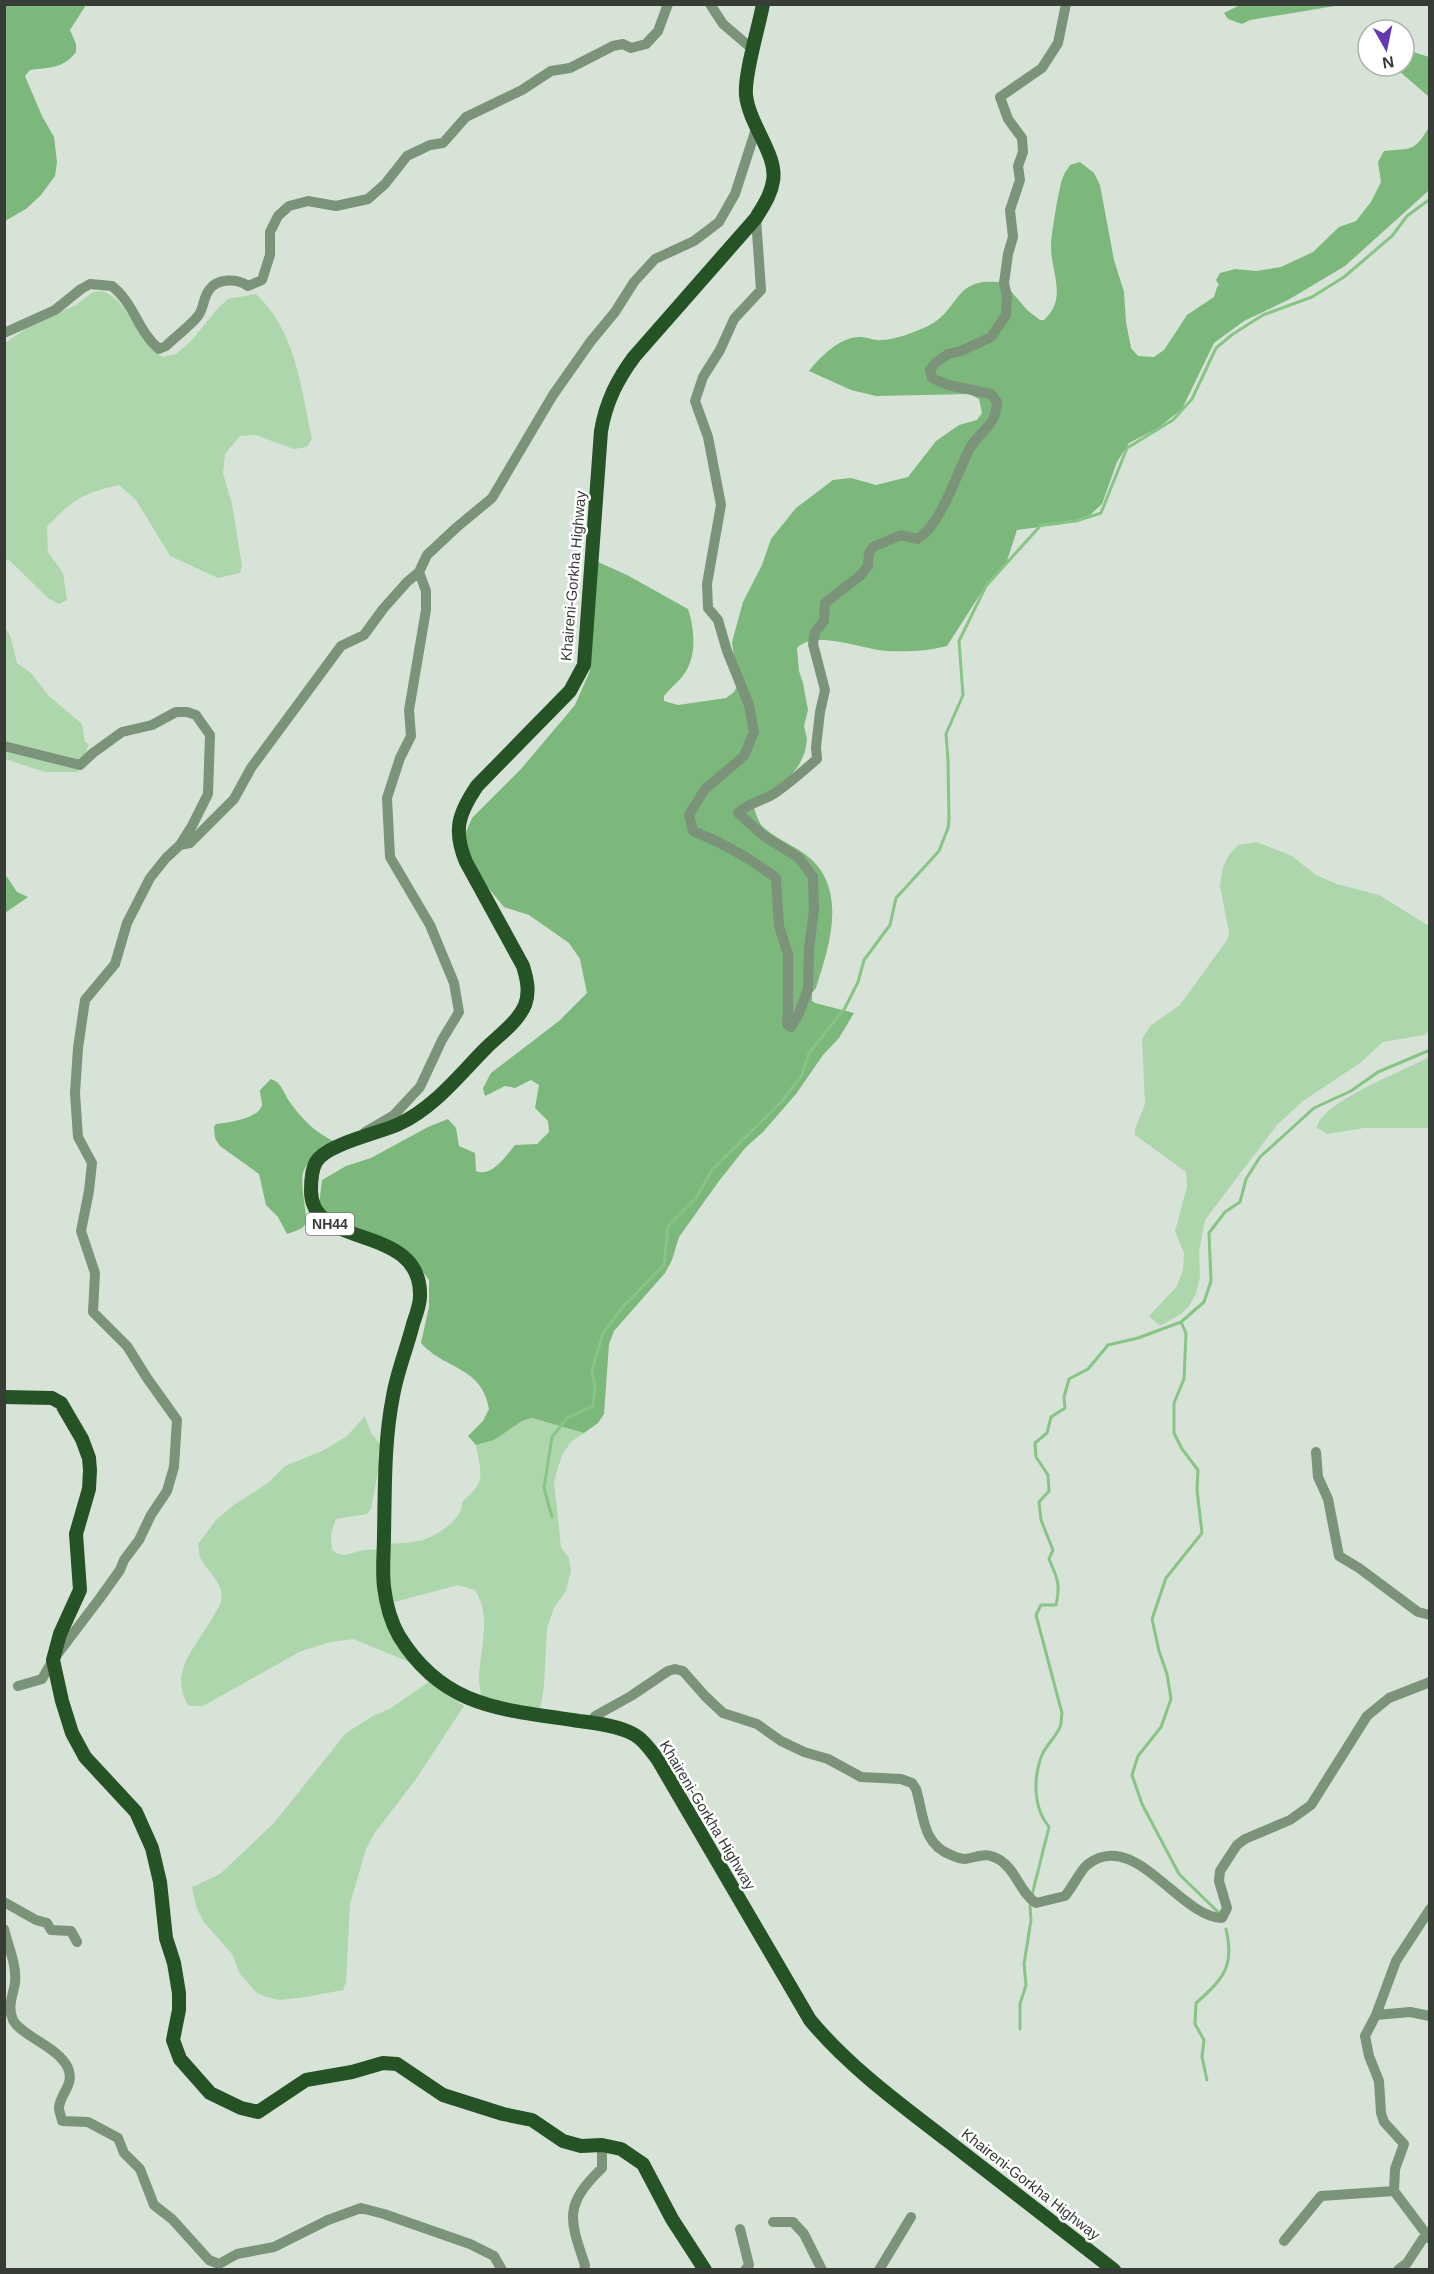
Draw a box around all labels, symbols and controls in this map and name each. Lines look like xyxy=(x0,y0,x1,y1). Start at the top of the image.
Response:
north arrow xyxy=(1356,18,1416,78)
text: N xyxy=(1381,53,1395,72)
street label: Khaireni-Gorkha Highway xyxy=(557,490,589,662)
road number: NH44 xyxy=(306,1213,354,1235)
street label: Khaireni-Gorkha Highway xyxy=(657,1737,760,1893)
street label: Khaireni-Gorkha Highway xyxy=(958,2125,1104,2244)

